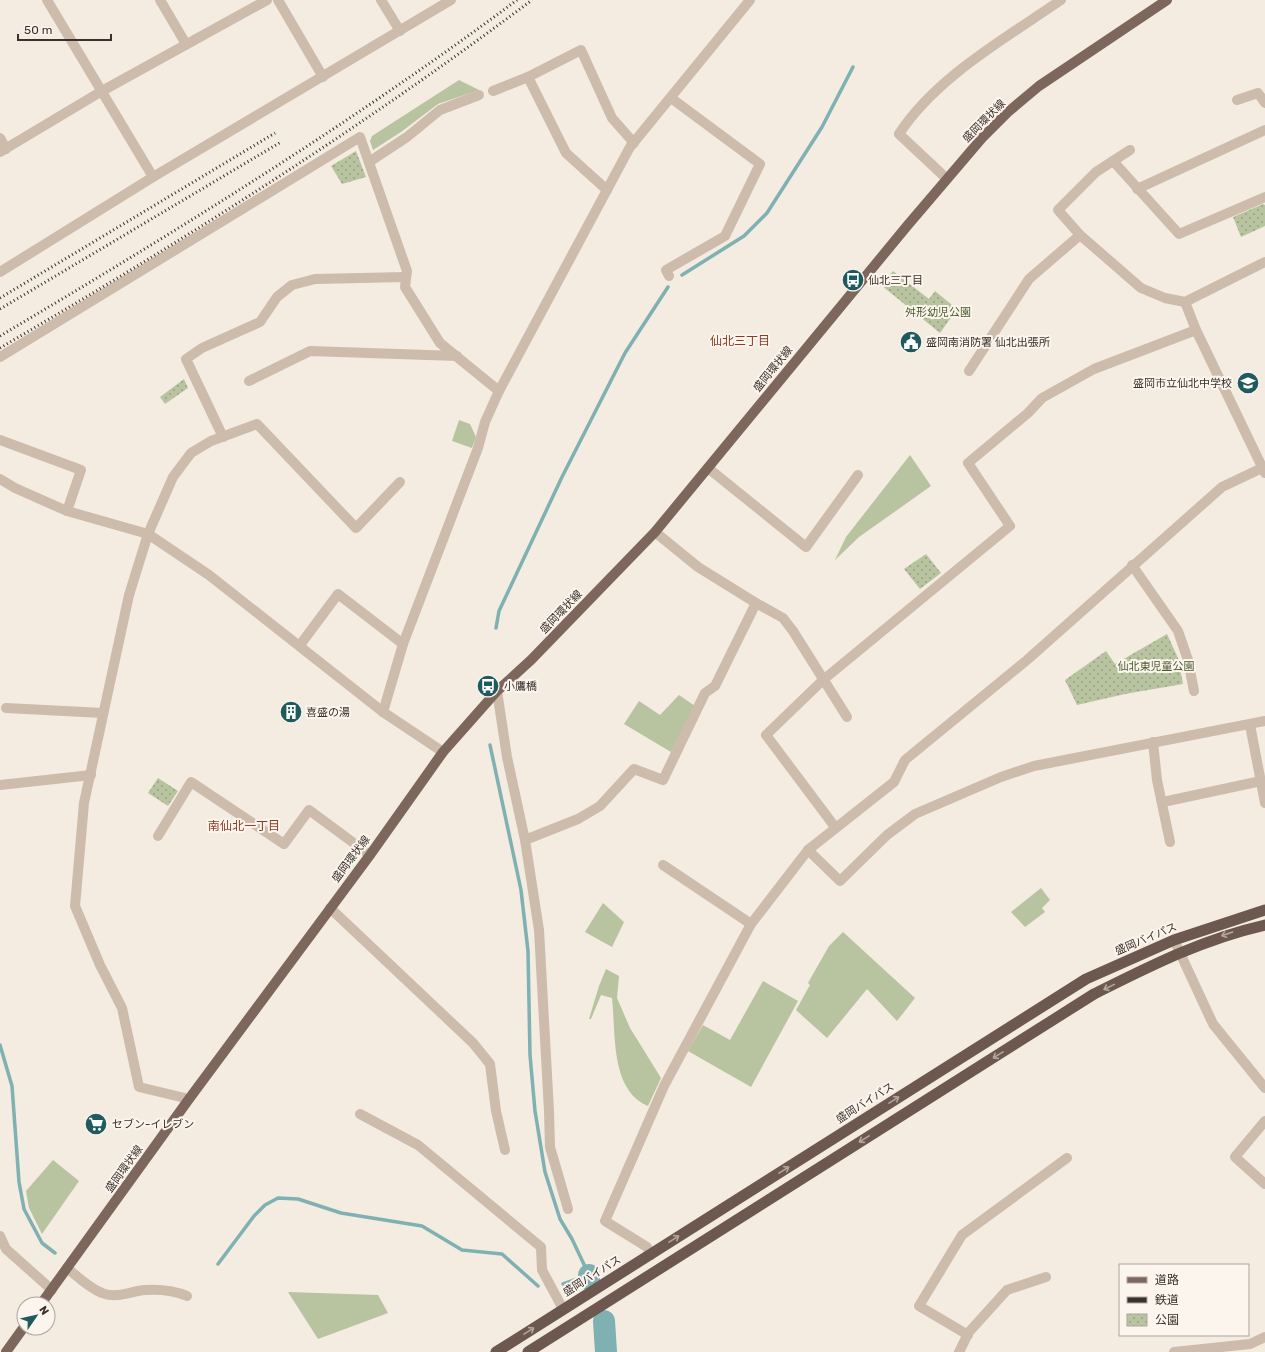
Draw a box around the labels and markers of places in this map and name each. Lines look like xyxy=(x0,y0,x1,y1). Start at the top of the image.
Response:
bus stop icon: 仙北三丁目 xyxy=(840,267,866,293)
place label: 仙北三丁目 xyxy=(868,274,923,287)
public building icon: 盛岡南消防署 仙北出張所 xyxy=(898,329,924,355)
place label: 盛岡南消防署 仙北出張所 xyxy=(926,336,1051,349)
school or university icon: 盛岡市立仙北中学校 xyxy=(1235,370,1261,396)
place label: 盛岡市立仙北中学校 xyxy=(1133,377,1232,390)
bus stop icon: 小鷹橋 xyxy=(475,673,501,699)
place label: 小鷹橋 xyxy=(504,680,537,693)
building icon: 喜盛の湯 xyxy=(278,699,304,725)
place label: 喜盛の湯 xyxy=(306,706,350,719)
supermarket icon: セブン-イレブン xyxy=(83,1111,109,1137)
place label: セブン-イレブン xyxy=(112,1118,194,1131)

